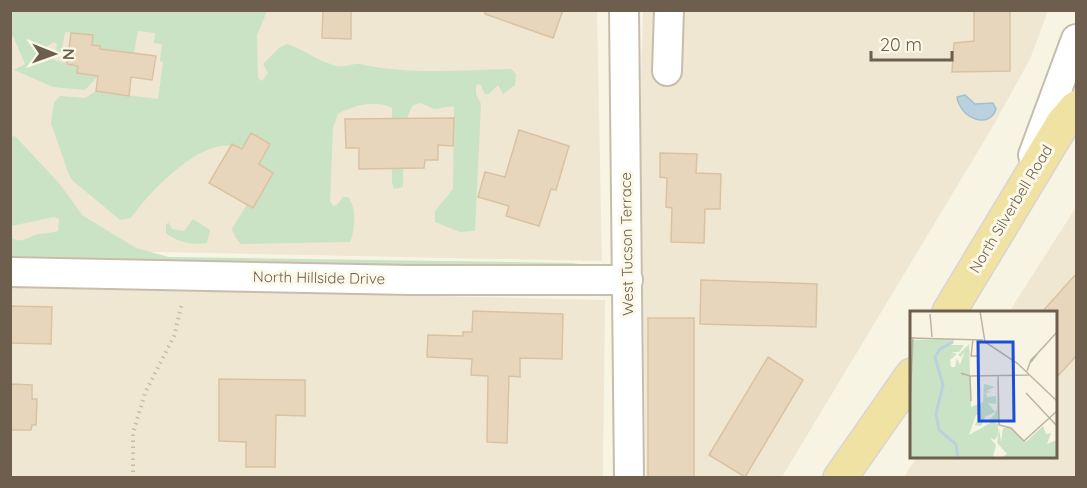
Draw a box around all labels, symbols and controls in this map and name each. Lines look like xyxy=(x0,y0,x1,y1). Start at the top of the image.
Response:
north arrow xyxy=(24,24,84,84)
scale bar xyxy=(871,24,952,62)
text: 20 m xyxy=(880,33,922,56)
text: N xyxy=(59,48,79,60)
street label: North Silverbell Road xyxy=(965,141,1056,276)
street label: West Tucson Terrace xyxy=(616,172,637,316)
street label: North Hillside Drive xyxy=(253,267,385,288)
inset map xyxy=(910,311,1057,458)

